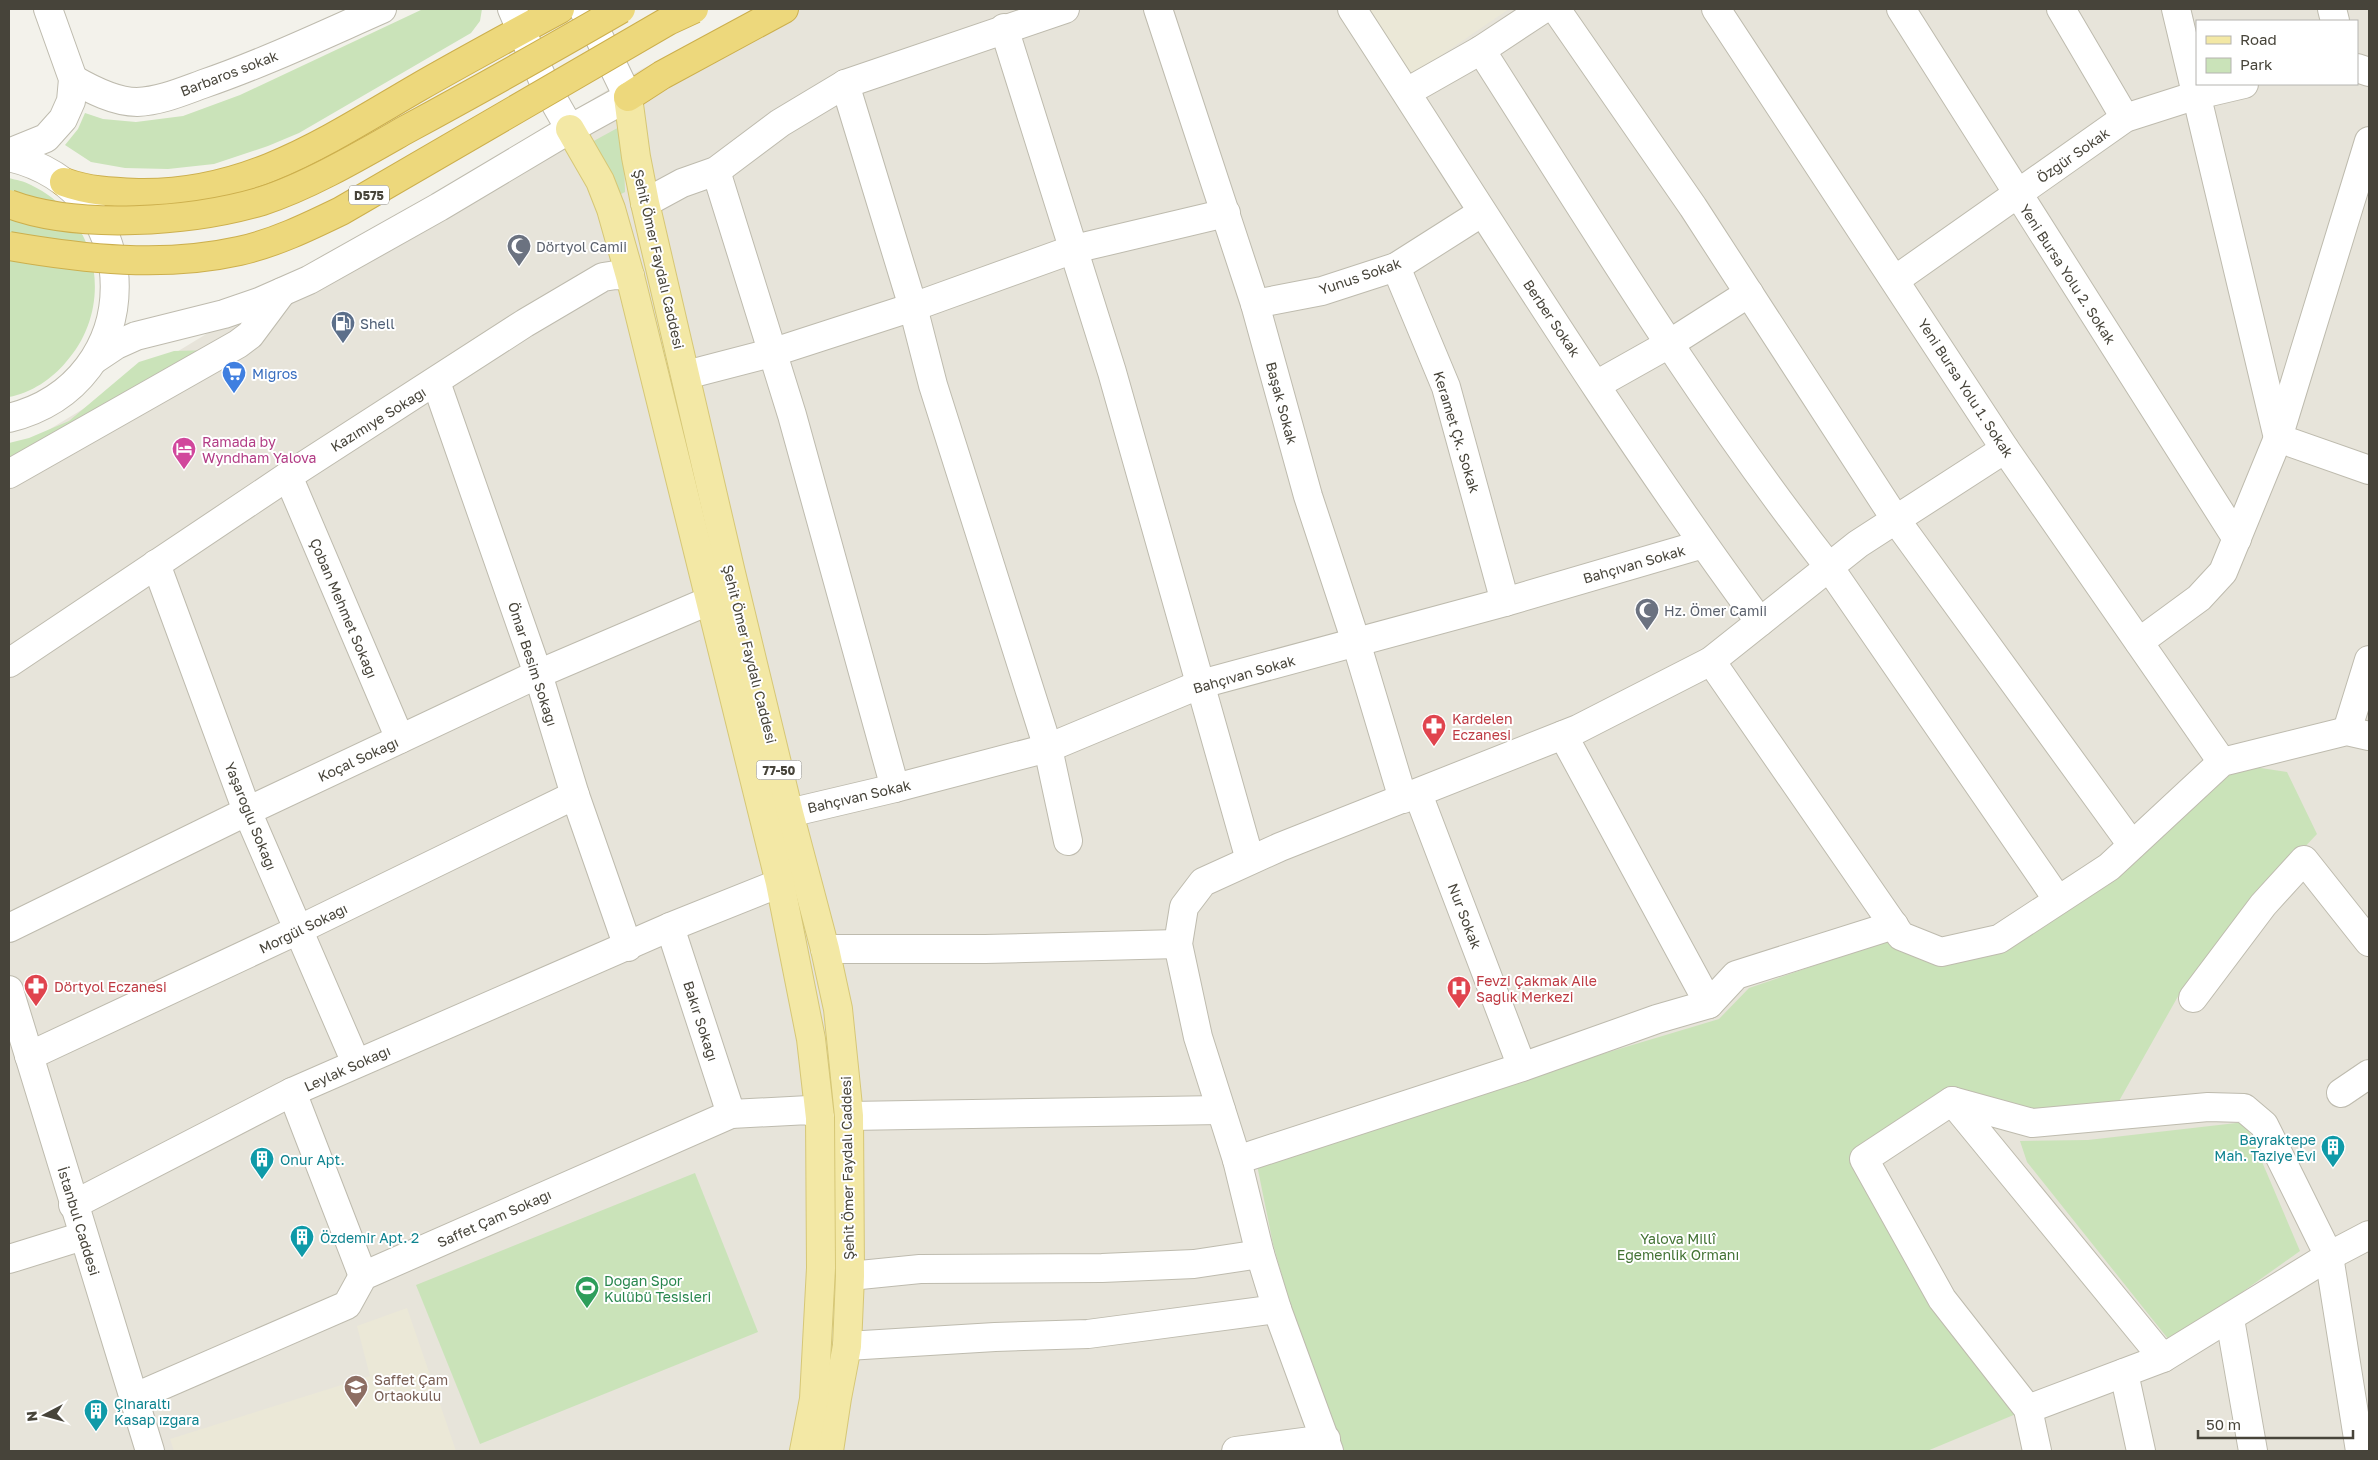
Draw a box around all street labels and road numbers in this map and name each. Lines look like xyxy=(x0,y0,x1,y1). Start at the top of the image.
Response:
street label: Barbaros sokak xyxy=(178,47,280,99)
street label: Özgür Sokak xyxy=(2034,124,2112,186)
street label: Şehit Ömer Faydalı Caddesi xyxy=(630,168,688,350)
road number: D575 xyxy=(349,186,389,204)
street label: Yeni Bursa Yolu 2. Sokak xyxy=(2016,201,2120,347)
street label: Yunus Sokak xyxy=(1317,254,1403,298)
street label: Berber Sokak xyxy=(1520,276,1584,360)
street label: Yeni Bursa Yolu 1. Sokak xyxy=(1915,315,2017,461)
street label: Başak Sokak xyxy=(1263,360,1301,446)
street label: Keramet Çk. Sokak xyxy=(1430,369,1484,495)
street label: Kazımıye Sokağı xyxy=(327,383,429,455)
street label: Çoban Mehmet Sokağı xyxy=(307,535,381,681)
street label: Bahçıvan Sokak xyxy=(1581,541,1687,587)
street label: Şehit Ömer Faydalı Caddesi xyxy=(720,563,780,745)
street label: Ömar Besim Sokağı xyxy=(505,600,561,728)
street label: Bahçıvan Sokak xyxy=(1191,651,1297,697)
street label: Koçal Sokağı xyxy=(315,733,401,785)
street label: Yaşaroğlu Sokağı xyxy=(222,759,280,873)
road number: 77-50 xyxy=(756,760,802,780)
street label: Bahçıvan Sokak xyxy=(806,776,912,816)
street label: Nur Sokak xyxy=(1445,881,1485,951)
street label: Morgül Sokağı xyxy=(256,899,350,957)
street label: Bakır Sokağı xyxy=(680,979,722,1063)
street label: Leylak Sokağı xyxy=(301,1041,393,1095)
street label: Şehit Ömer Faydalı Caddesi xyxy=(837,1076,857,1260)
street label: İstanbul Caddesi xyxy=(54,1165,104,1277)
street label: Saffet Çam Sokağı xyxy=(434,1185,554,1251)

